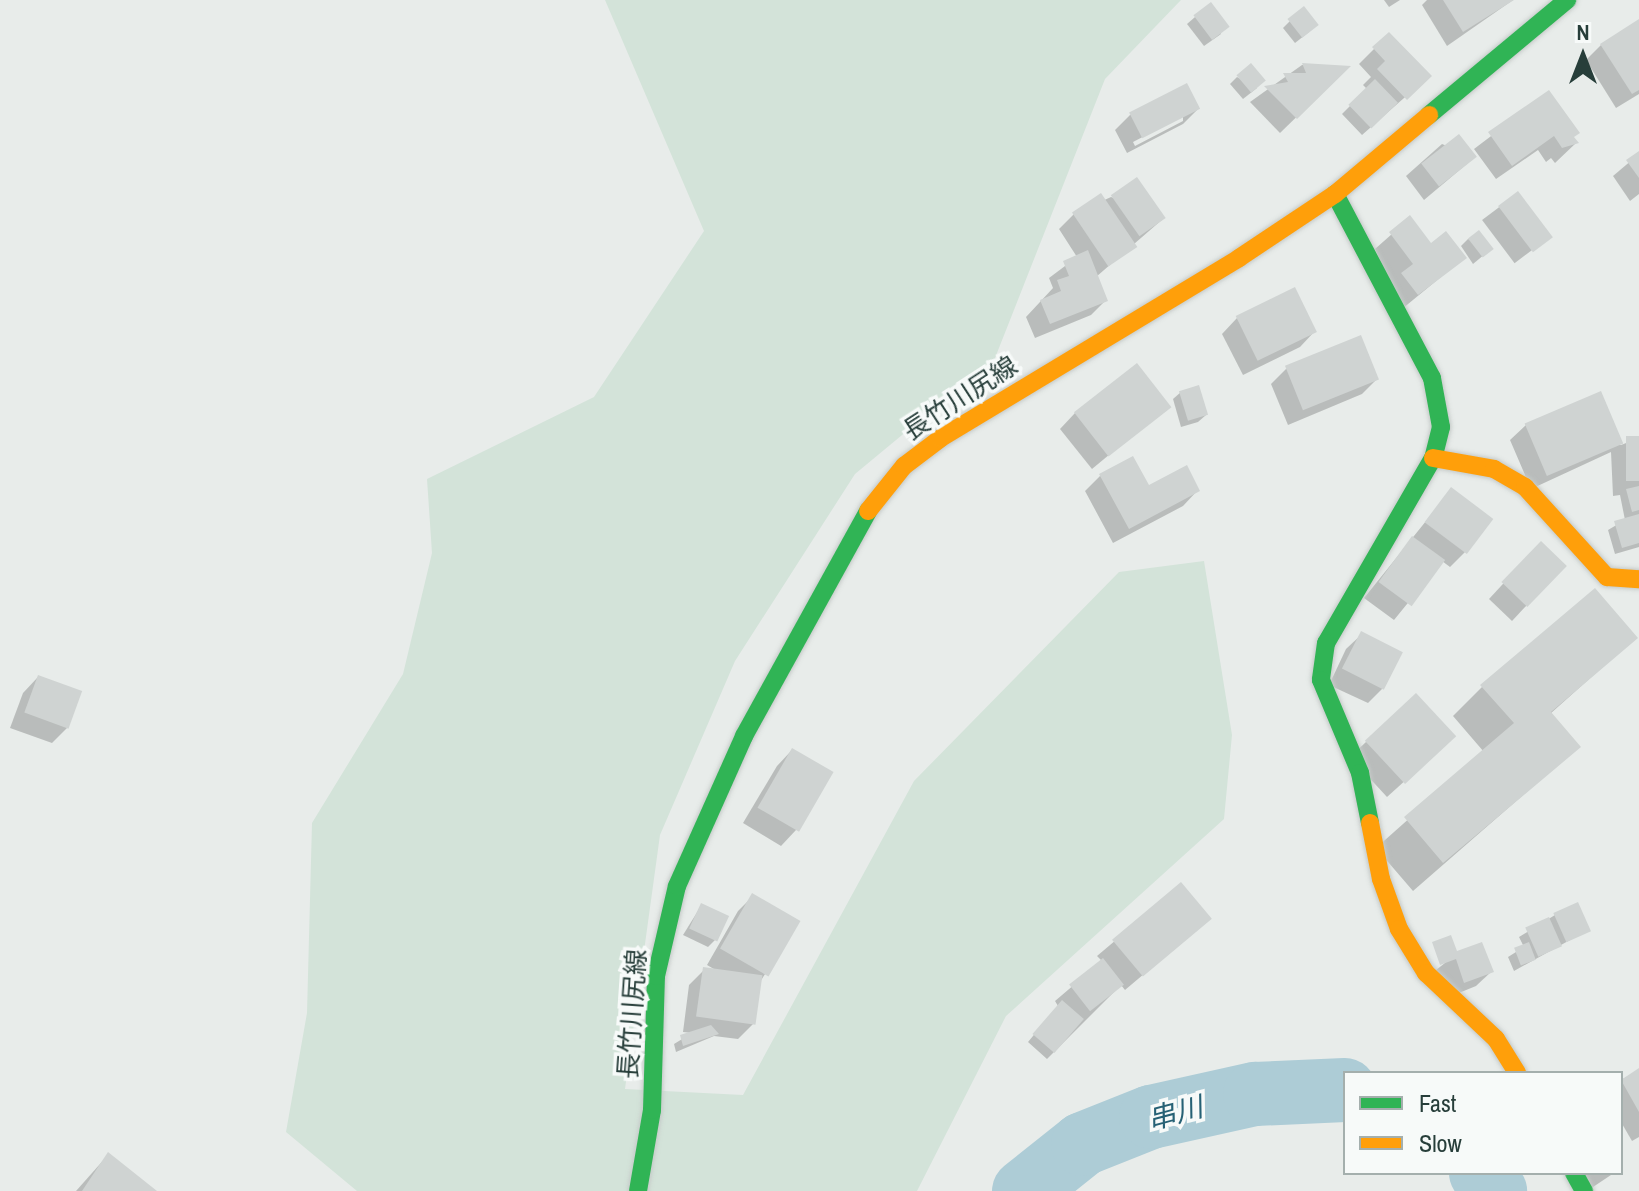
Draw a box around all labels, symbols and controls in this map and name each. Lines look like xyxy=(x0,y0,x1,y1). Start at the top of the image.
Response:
north arrow xyxy=(1543,16,1623,96)
text: N xyxy=(1576,17,1590,47)
street label: 長竹川尻線 xyxy=(897,350,1023,446)
street label: 長竹川尻線 xyxy=(612,948,652,1080)
legend xyxy=(1343,1071,1623,1175)
text: Fast xyxy=(1419,1087,1456,1119)
water label: 串川 xyxy=(1144,1090,1206,1136)
text: Slow xyxy=(1419,1127,1462,1159)

